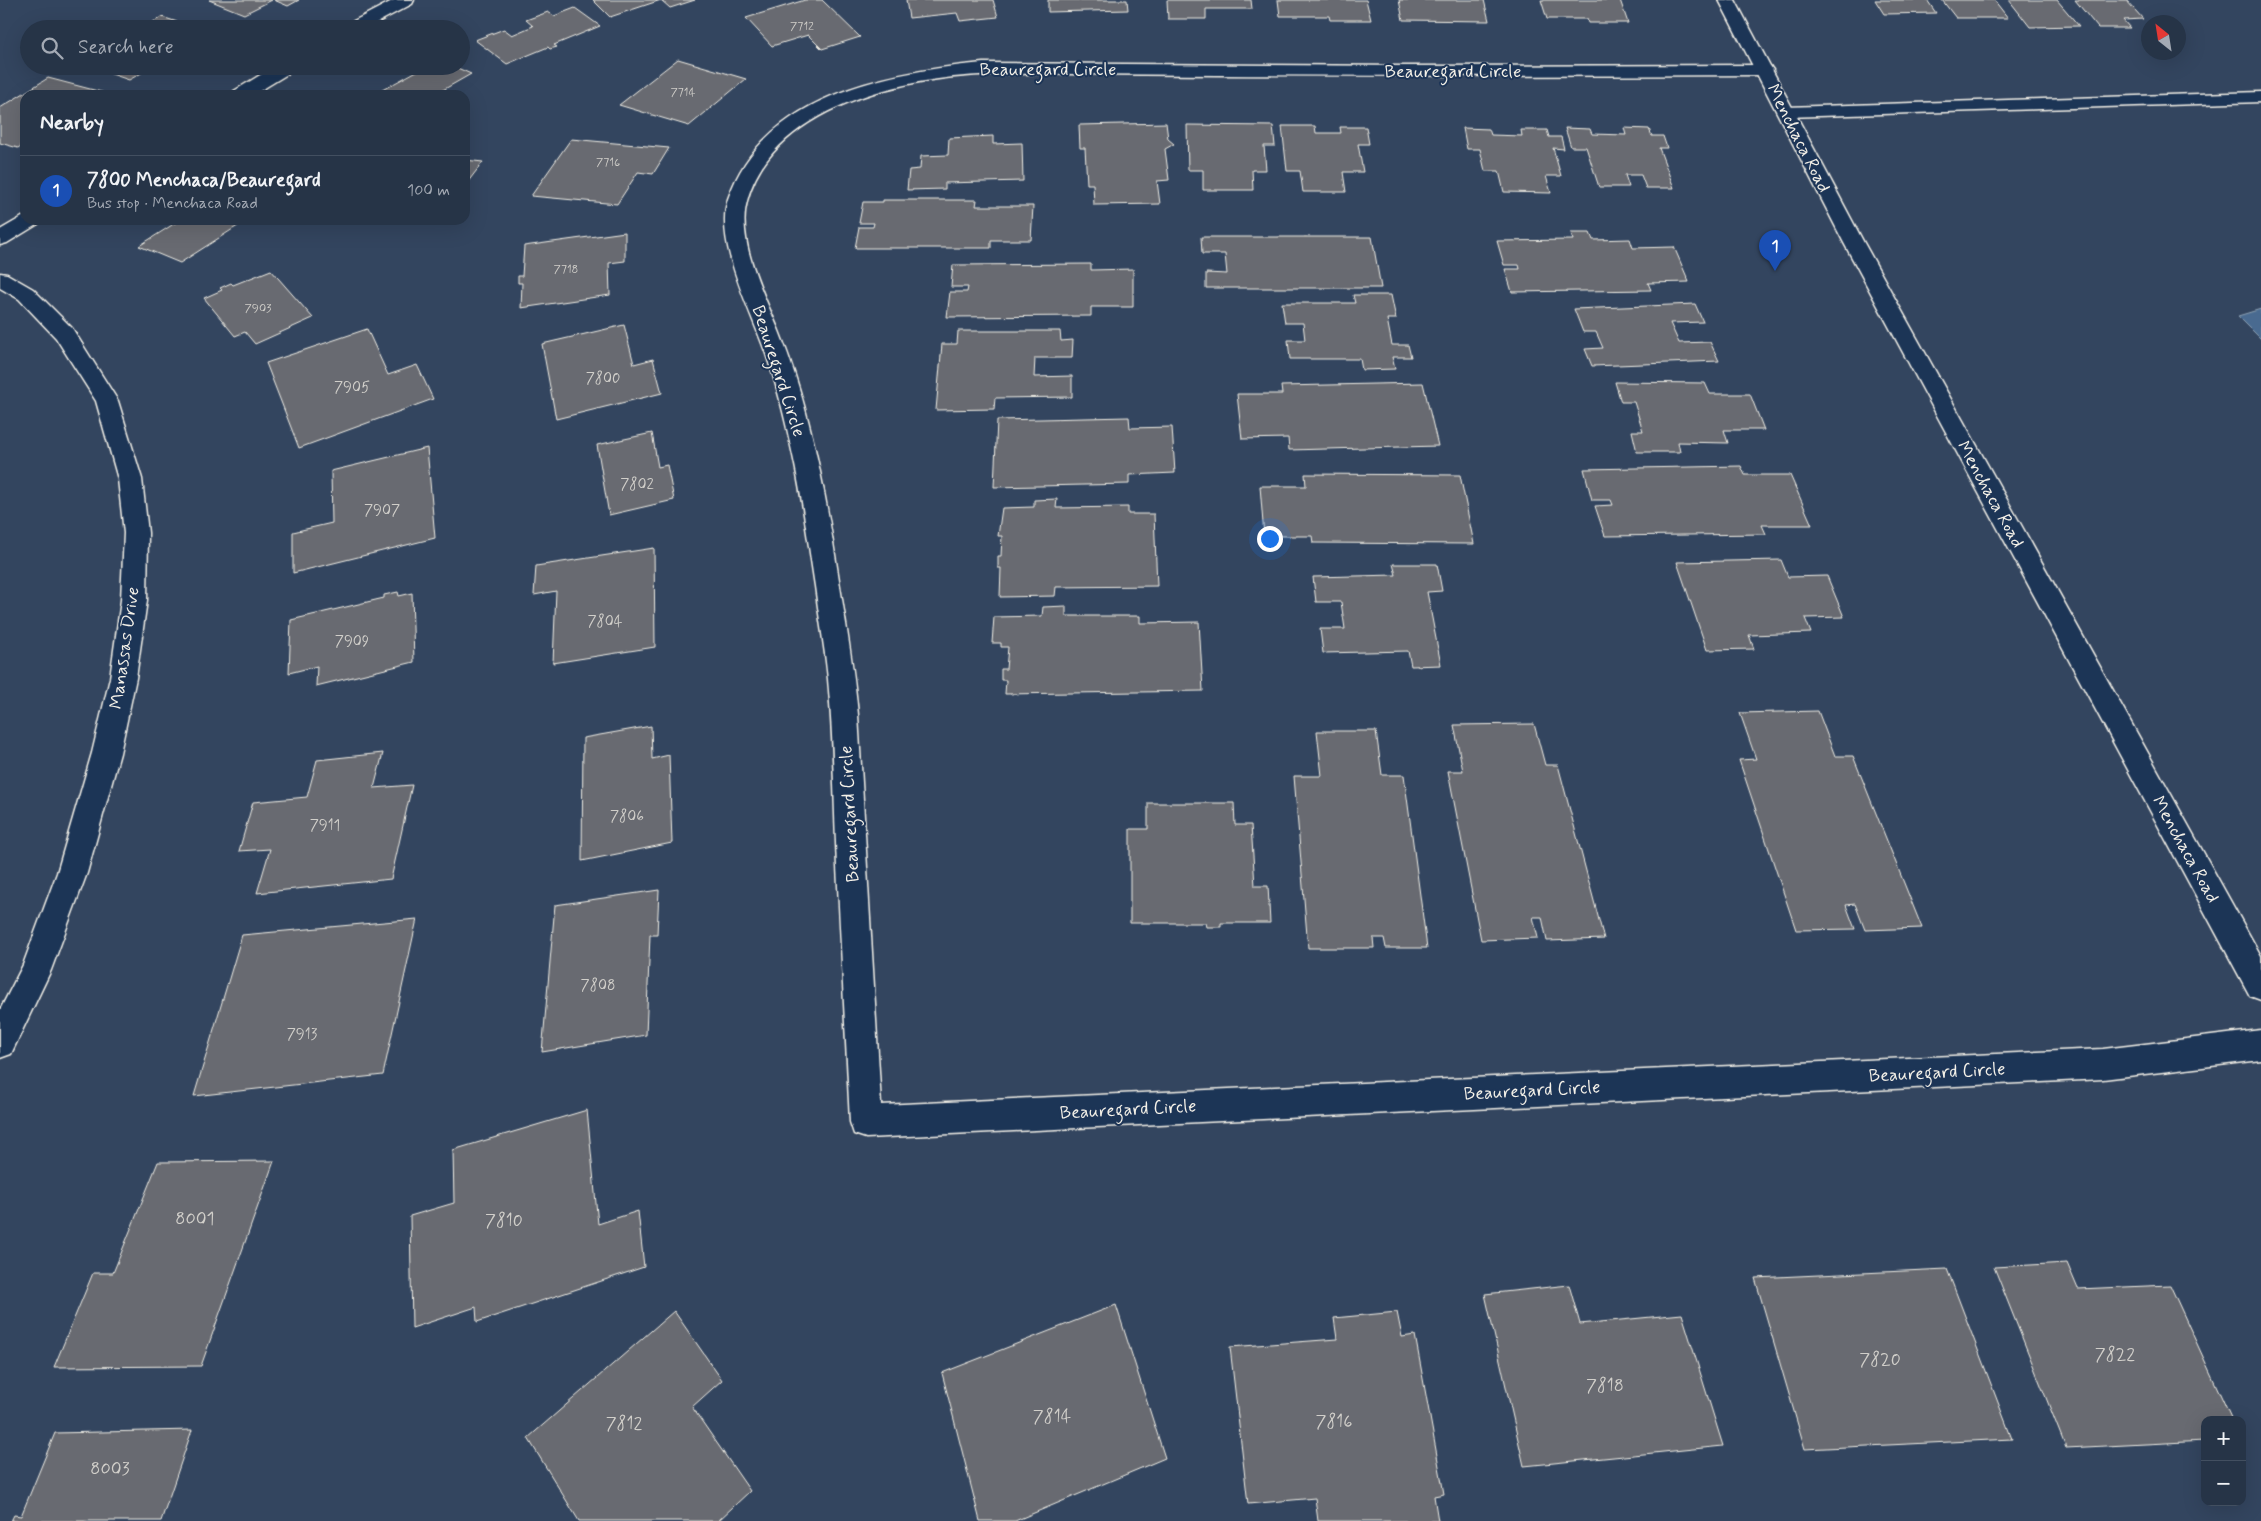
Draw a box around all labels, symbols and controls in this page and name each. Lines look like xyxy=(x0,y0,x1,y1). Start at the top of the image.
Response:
north arrow xyxy=(2141,15,2186,60)
house number: 7712 xyxy=(790,19,814,35)
search box xyxy=(20,20,470,75)
icon: search xyxy=(38,34,66,62)
text: Search here xyxy=(78,35,174,60)
street label: Beauregard Circle xyxy=(980,58,1116,84)
street label: Beauregard Circle xyxy=(1385,60,1521,86)
street label: Menchaca Road xyxy=(1760,80,1836,197)
house number: 7714 xyxy=(671,85,695,101)
text: Nearby xyxy=(40,109,104,137)
house number: 7716 xyxy=(596,155,620,171)
text: 7800 Menchaca/Beauregard xyxy=(87,168,321,193)
text: 1 xyxy=(52,180,60,201)
text: 100 m xyxy=(407,180,450,201)
text: Bus stop · Menchaca Road xyxy=(87,193,258,214)
pin: 1 xyxy=(1759,230,1791,271)
house number: 7718 xyxy=(554,262,578,278)
house number: 7903 xyxy=(244,301,272,317)
street label: Beauregard Circle xyxy=(744,303,811,441)
house number: 7800 xyxy=(586,369,620,389)
house number: 7905 xyxy=(334,378,370,398)
street label: Menchaca Road xyxy=(1951,437,2029,552)
house number: 7802 xyxy=(620,475,654,495)
house number: 7907 xyxy=(364,501,400,521)
your location xyxy=(1257,526,1283,552)
street label: Manassas Drive xyxy=(105,585,145,711)
house number: 7804 xyxy=(587,612,623,632)
house number: 7909 xyxy=(335,632,369,652)
street label: Beauregard Circle xyxy=(834,745,868,883)
street label: Menchaca Road xyxy=(2146,792,2224,907)
house number: 7806 xyxy=(610,807,644,827)
house number: 7911 xyxy=(310,816,340,836)
house number: 7808 xyxy=(581,976,615,996)
house number: 7913 xyxy=(287,1025,318,1045)
street label: Beauregard Circle xyxy=(1868,1057,2006,1091)
street label: Beauregard Circle xyxy=(1463,1075,1601,1109)
street label: Beauregard Circle xyxy=(1059,1094,1197,1128)
house number: 8001 xyxy=(175,1207,215,1231)
house number: 7810 xyxy=(485,1209,523,1233)
house number: 7822 xyxy=(2095,1343,2135,1367)
house number: 7820 xyxy=(1859,1348,1901,1372)
house number: 7818 xyxy=(1586,1374,1624,1398)
house number: 7814 xyxy=(1033,1405,1071,1429)
house number: 7816 xyxy=(1315,1410,1353,1434)
house number: 7812 xyxy=(606,1412,642,1436)
map controls xyxy=(2201,1416,2246,1506)
button: + xyxy=(2201,1416,2246,1461)
house number: 8003 xyxy=(90,1457,130,1481)
button: − xyxy=(2201,1461,2246,1506)

